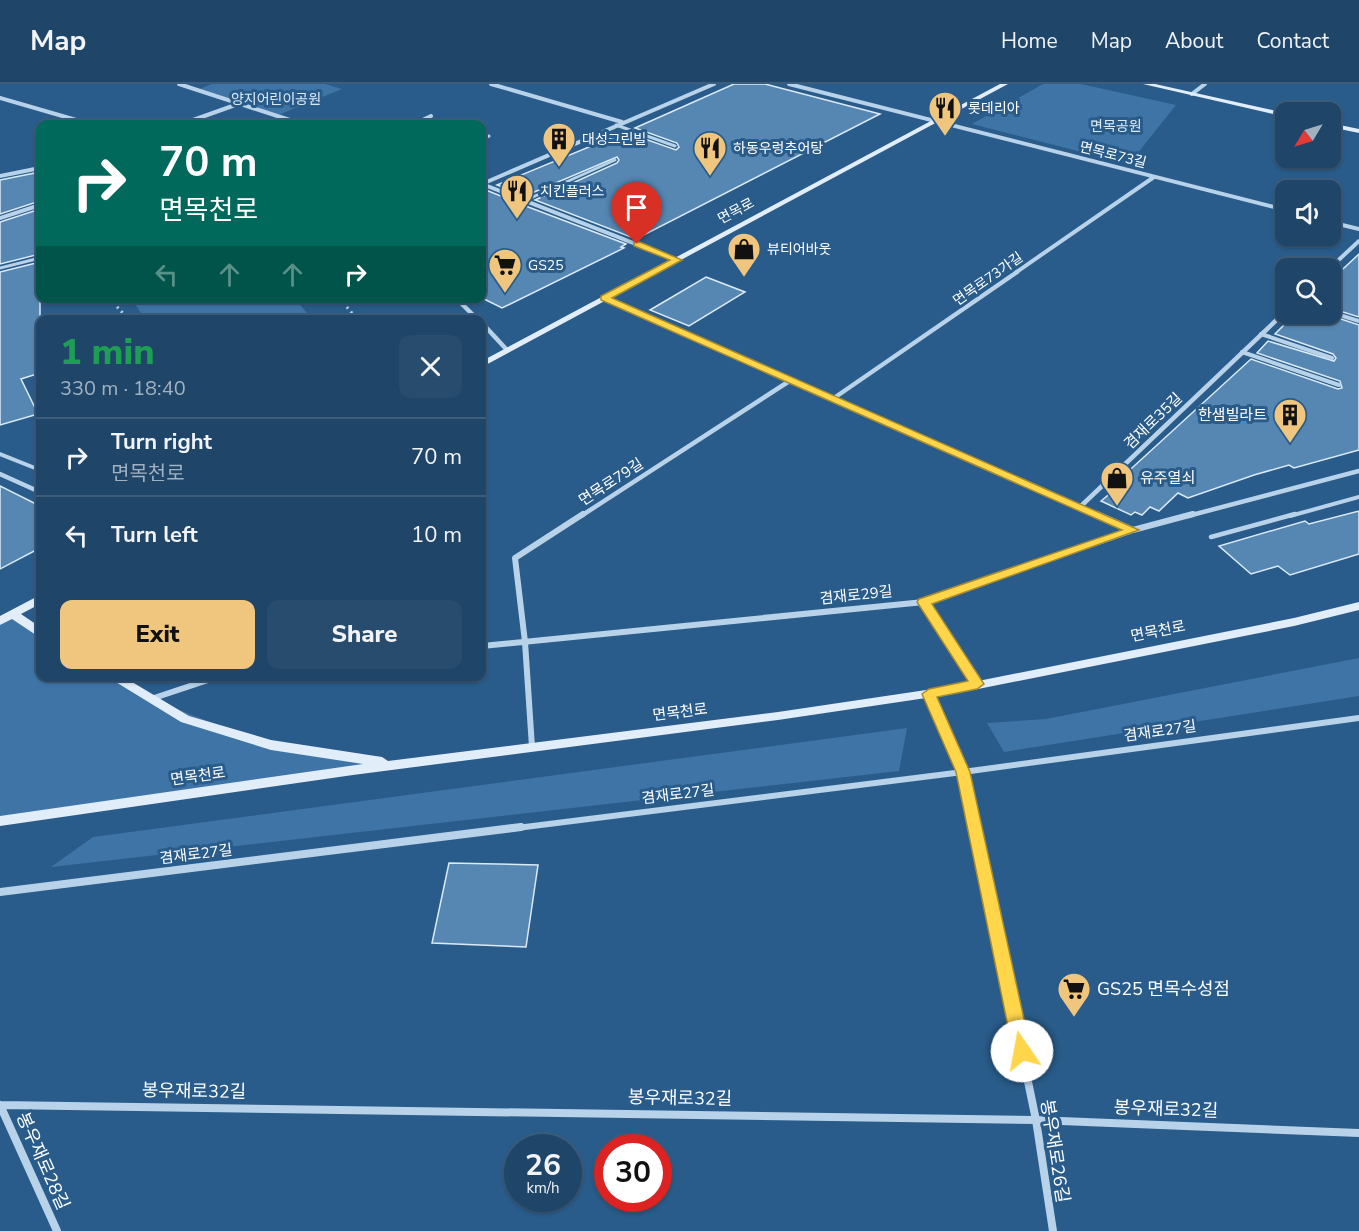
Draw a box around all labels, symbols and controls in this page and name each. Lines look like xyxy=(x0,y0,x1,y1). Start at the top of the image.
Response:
text: Map xyxy=(30,22,86,60)
text: Home xyxy=(1001,27,1058,55)
text: Map xyxy=(1091,27,1132,55)
text: About xyxy=(1165,27,1223,55)
text: Contact xyxy=(1256,27,1329,55)
park label: 양지어린이공원 xyxy=(231,90,321,109)
restaurant icon: 롯데리아 xyxy=(927,90,963,137)
place label: 롯데리아 xyxy=(968,99,1020,118)
north arrow xyxy=(1275,102,1341,168)
map controls xyxy=(1275,102,1341,324)
park label: 면목공원 xyxy=(1090,117,1142,136)
building icon: 대성그린빌 xyxy=(541,121,577,168)
place label: 대성그린빌 xyxy=(582,130,646,149)
restaurant icon: 하동우렁추어탕 xyxy=(692,130,728,177)
text: 70 m xyxy=(159,134,258,191)
street label: 면목로73길 xyxy=(1078,138,1148,172)
place label: 하동우렁추어탕 xyxy=(733,139,823,158)
icon: right xyxy=(60,144,138,222)
restaurant icon: 치킨플러스 xyxy=(499,173,535,220)
button: sound xyxy=(1275,180,1341,246)
place label: 치킨플러스 xyxy=(540,182,605,201)
pin xyxy=(611,182,662,244)
icon: arrive xyxy=(620,191,653,224)
text: 면목천로 xyxy=(159,192,258,229)
street label: 면목로 xyxy=(714,193,758,228)
shop icon: 뷰티어바웃 xyxy=(726,231,762,278)
place label: 뷰티어바웃 xyxy=(767,240,832,259)
supermarket icon: GS25 xyxy=(487,247,523,294)
street label: 면목로73가길 xyxy=(949,248,1027,310)
place label: GS25 xyxy=(528,256,564,275)
icon: left xyxy=(150,258,183,291)
icon: ahead xyxy=(213,258,246,291)
icon: ahead xyxy=(276,258,309,291)
icon: right xyxy=(339,258,372,291)
button: search xyxy=(1275,258,1341,324)
text: 1 min xyxy=(60,328,155,377)
button: close xyxy=(399,335,462,398)
text: 330 m · 18:40 xyxy=(60,375,186,402)
street label: 겸재로35길 xyxy=(1120,388,1186,454)
building icon: 한샘빌라트 xyxy=(1272,397,1308,444)
place label: 한샘빌라트 xyxy=(1198,405,1267,425)
text: Turn right xyxy=(111,427,212,457)
icon: right xyxy=(60,441,93,474)
text: 70 m xyxy=(411,442,462,472)
street label: 면목로79길 xyxy=(575,454,647,510)
text: 면목천로 xyxy=(111,460,185,487)
shop icon: 유주열쇠 xyxy=(1099,460,1135,507)
place label: 유주열쇠 xyxy=(1140,468,1195,488)
icon: left xyxy=(60,519,93,552)
text: Turn left xyxy=(111,520,198,550)
text: 10 m xyxy=(411,520,462,550)
street label: 겸재로29길 xyxy=(819,581,893,609)
button: Exit xyxy=(60,600,255,669)
button: Share xyxy=(267,600,462,669)
street label: 면목천로 xyxy=(1129,616,1187,646)
street label: 면목천로 xyxy=(651,699,709,725)
street label: 겸재로27길 xyxy=(1122,716,1198,746)
street label: 면목천로 xyxy=(169,762,227,790)
street label: 겸재로27길 xyxy=(640,780,716,808)
street label: 겸재로27길 xyxy=(158,840,234,868)
supermarket icon: GS25 면목수성점 xyxy=(1056,971,1092,1018)
place label: GS25 면목수성점 xyxy=(1097,977,1230,1001)
position arrow xyxy=(990,1019,1054,1083)
street label: 봉우재로32길 xyxy=(142,1078,246,1104)
street label: 봉우재로32길 xyxy=(628,1085,732,1111)
street label: 봉우재로32길 xyxy=(1113,1095,1219,1123)
street label: 봉우재로26길 xyxy=(1035,1098,1075,1204)
street label: 봉우재로28길 xyxy=(11,1108,75,1214)
speed limit sign: 30 xyxy=(594,1134,672,1212)
text: 26 xyxy=(525,1145,561,1186)
text: km/h xyxy=(526,1178,560,1198)

